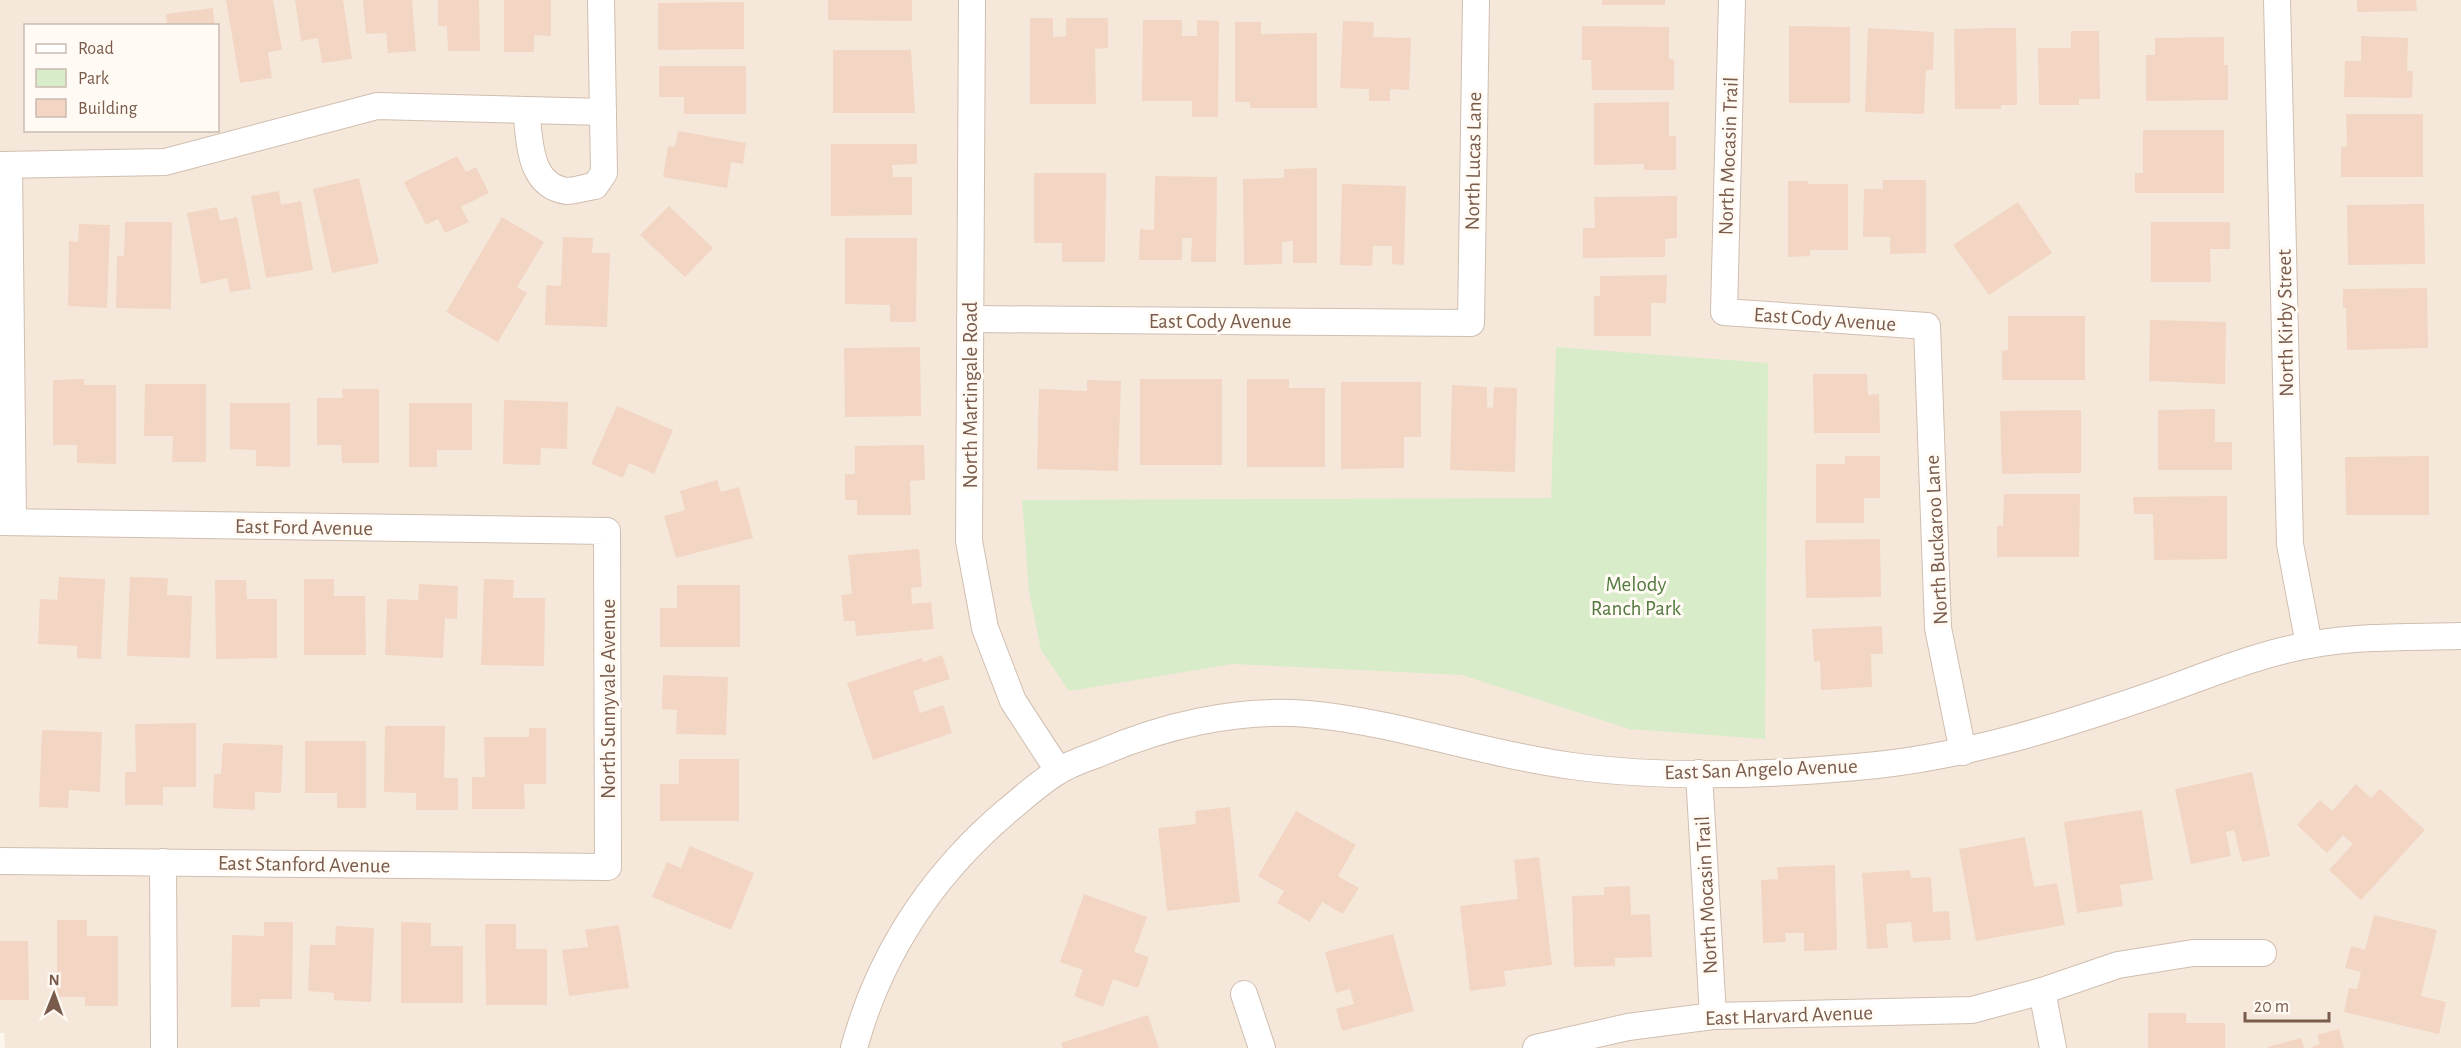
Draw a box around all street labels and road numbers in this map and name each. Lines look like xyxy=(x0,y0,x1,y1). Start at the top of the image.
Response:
street label: North Mocasin Trail xyxy=(1715,76,1742,236)
street label: North Lucas Lane xyxy=(1462,91,1485,231)
street label: North Kirby Street xyxy=(2274,249,2297,397)
street label: North Martingale Road xyxy=(960,301,981,488)
street label: East Cody Avenue xyxy=(1753,304,1897,335)
street label: East Cody Avenue xyxy=(1149,311,1291,332)
street label: North Buckaroo Lane xyxy=(1922,454,1951,626)
street label: East Ford Avenue xyxy=(235,516,373,539)
street label: North Sunnyvale Avenue xyxy=(598,599,619,799)
street label: East San Angelo Avenue xyxy=(1664,756,1858,783)
street label: North Mocasin Trail xyxy=(1692,815,1721,975)
street label: East Stanford Avenue xyxy=(218,852,390,877)
street label: East Harvard Avenue xyxy=(1705,1002,1873,1029)

